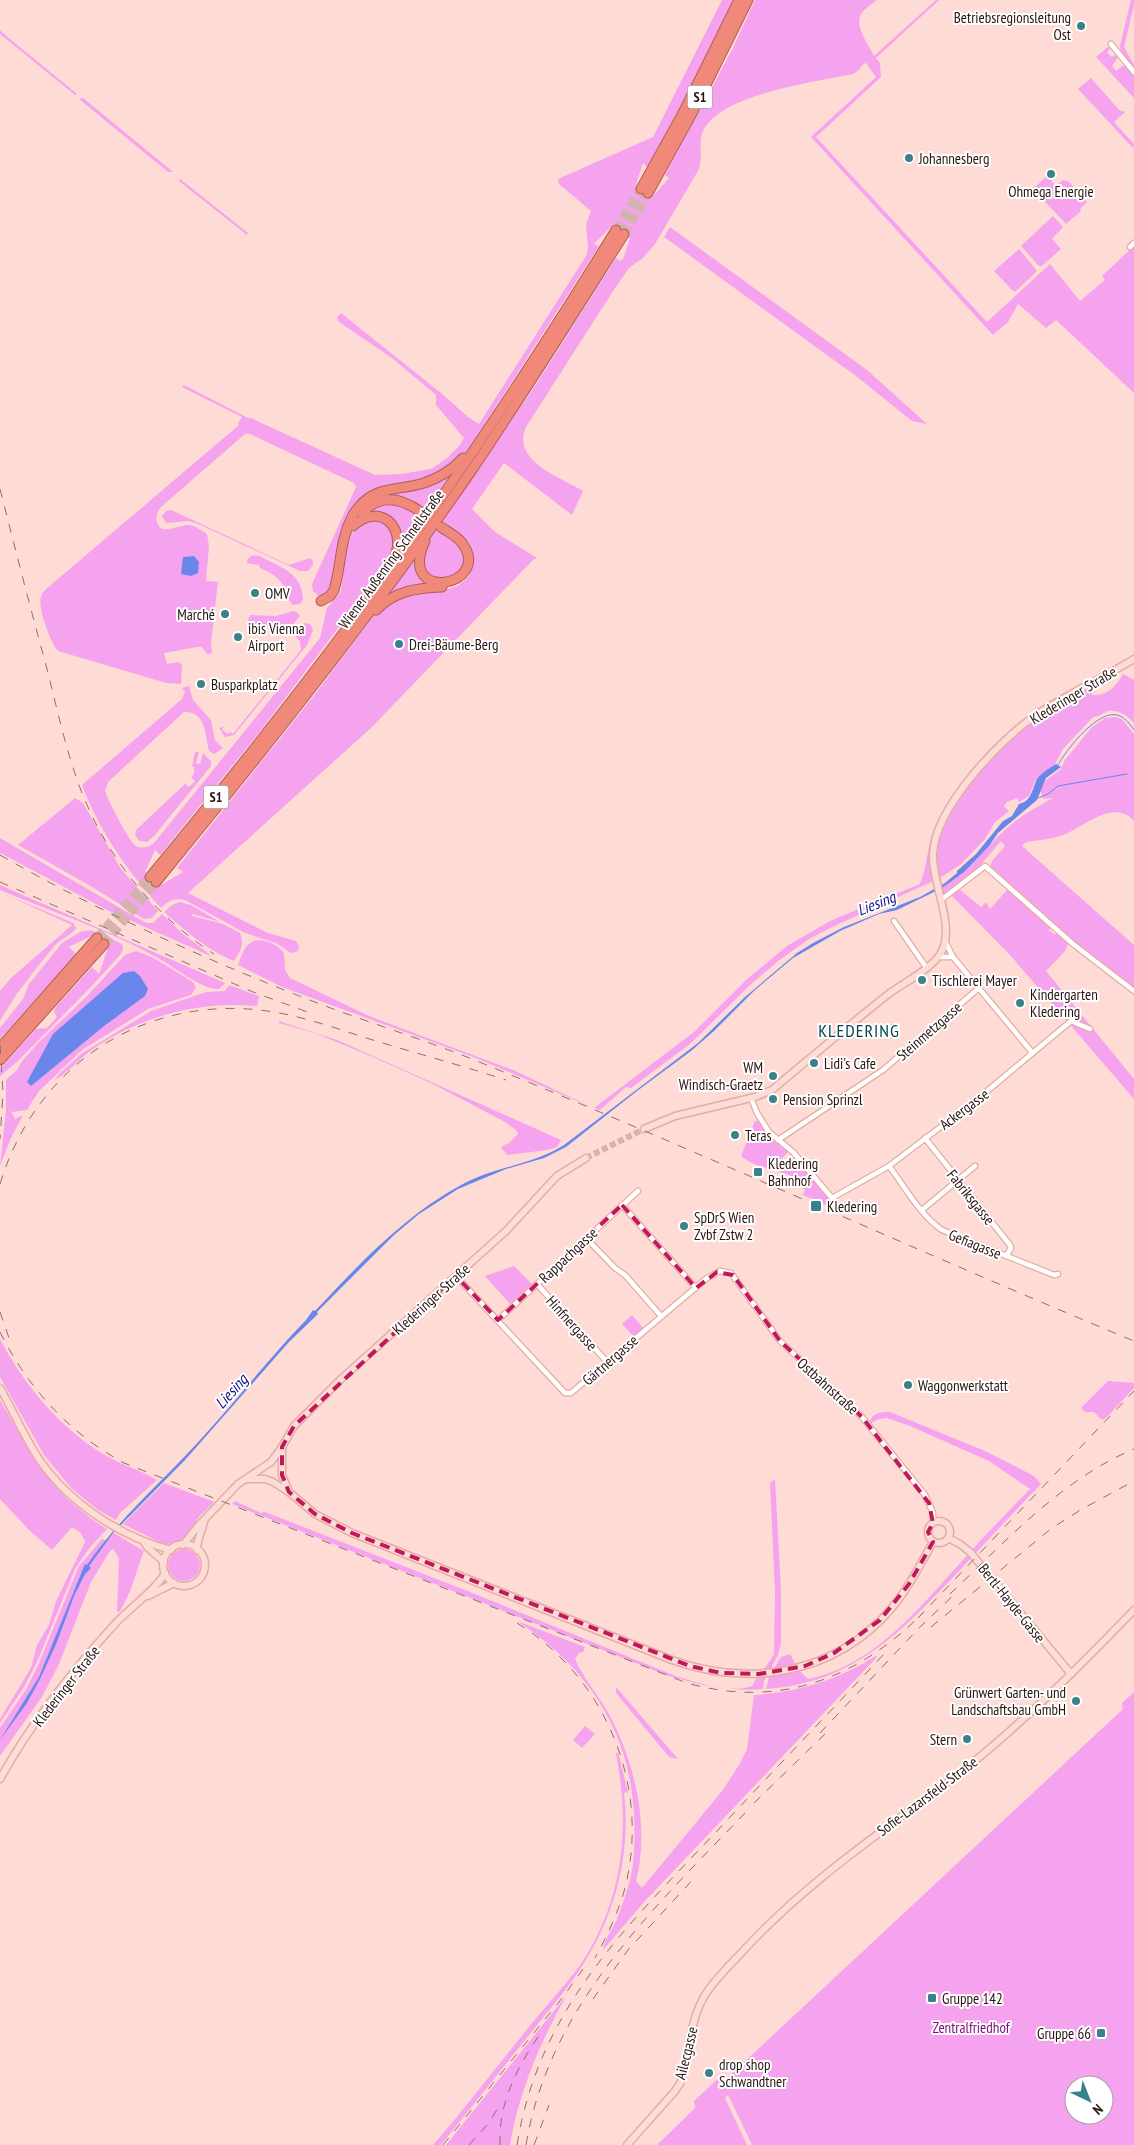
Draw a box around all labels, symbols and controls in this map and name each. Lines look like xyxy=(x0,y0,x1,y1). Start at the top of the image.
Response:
place label: Betriebsregionsleitung Ost xyxy=(954,8,1071,44)
marker: Betriebsregionsleitung Ost xyxy=(1075,20,1087,32)
road number: S1 xyxy=(688,85,712,108)
place label: Johannesberg xyxy=(918,149,989,168)
marker: Johannesberg xyxy=(903,152,915,164)
marker: Ohmega Energie xyxy=(1045,168,1057,180)
place label: Ohmega Energie xyxy=(1008,182,1094,201)
street label: Wiener Außenring Schnellstraße xyxy=(334,486,448,632)
place label: OMV xyxy=(265,584,290,603)
marker: OMV xyxy=(249,587,261,599)
place label: Marché xyxy=(177,605,215,624)
marker: Marché xyxy=(219,608,231,620)
place label: ibis Vienna Airport xyxy=(248,619,304,655)
marker: ibis Vienna Airport xyxy=(232,631,244,643)
place label: Drei-Bäume-Berg xyxy=(409,635,499,654)
marker: Drei-Bäume-Berg xyxy=(393,638,405,650)
street label: Klederinger Straße xyxy=(1026,662,1120,728)
place label: Busparkplatz xyxy=(211,675,278,694)
marker: Busparkplatz xyxy=(195,678,207,690)
road number: S1 xyxy=(204,786,228,809)
water label: Liesing xyxy=(854,886,899,920)
place label: Tischlerei Mayer xyxy=(932,971,1018,990)
marker: Tischlerei Mayer xyxy=(916,974,928,986)
place label: Kindergarten Kledering xyxy=(1030,985,1098,1021)
street label: Steinmetzgasse xyxy=(892,997,966,1065)
marker: Kindergarten Kledering xyxy=(1014,997,1026,1009)
district label: KLEDERING xyxy=(818,1019,900,1042)
place label: Lidi's Cafe xyxy=(824,1054,876,1073)
marker: Lidi's Cafe xyxy=(808,1057,820,1069)
place label: WM Windisch-Graetz xyxy=(679,1058,763,1094)
marker: WM Windisch-Graetz xyxy=(767,1070,779,1082)
street label: Ackergasse xyxy=(935,1084,993,1134)
place label: Pension Sprinzl xyxy=(783,1090,863,1109)
marker: Pension Sprinzl xyxy=(767,1093,779,1105)
place label: Teras xyxy=(745,1126,772,1145)
marker: Teras xyxy=(729,1129,741,1141)
place label: Kledering Bahnhof xyxy=(768,1154,818,1190)
street label: Fabriksgasse xyxy=(943,1165,999,1229)
marker: Kledering Bahnhof xyxy=(752,1166,764,1178)
place label: Kledering xyxy=(827,1197,877,1216)
marker: Kledering xyxy=(809,1199,823,1213)
place label: SpDrS Wien Zvbf Zstw 2 xyxy=(694,1208,754,1244)
marker: SpDrS Wien Zvbf Zstw 2 xyxy=(678,1220,690,1232)
street label: Rappachgasse xyxy=(535,1223,601,1287)
street label: Gefiagasse xyxy=(946,1225,1004,1263)
street label: Klederinger Straße xyxy=(388,1259,474,1339)
street label: Hinfnergasse xyxy=(542,1292,602,1354)
street label: Gärtnergasse xyxy=(578,1331,642,1389)
street label: Ostbahnstraße xyxy=(793,1354,863,1418)
water label: Liesing xyxy=(210,1369,252,1412)
place label: Waggonwerkstatt xyxy=(918,1376,1008,1395)
marker: Waggonwerkstatt xyxy=(902,1379,914,1391)
street label: Bertl-Hayde-Gasse xyxy=(974,1560,1050,1646)
street label: Klederinger Straße xyxy=(28,1642,104,1730)
place label: Grünwert Garten- und Landschaftsbau GmbH xyxy=(951,1683,1066,1719)
marker: Grünwert Garten- und Landschaftsbau GmbH xyxy=(1070,1695,1082,1707)
place label: Stern xyxy=(930,1730,957,1749)
marker: Stern xyxy=(961,1733,973,1745)
street label: Sofie-Lazarsfeld-Straße xyxy=(873,1752,981,1840)
place label: Gruppe 142 xyxy=(942,1989,1003,2008)
marker: Gruppe 142 xyxy=(926,1992,938,2004)
park label: Zentralfriedhof xyxy=(932,2018,1011,2037)
place label: Gruppe 66 xyxy=(1037,2024,1091,2043)
street label: Ailecgasse xyxy=(670,2025,702,2081)
marker: Gruppe 66 xyxy=(1095,2027,1107,2039)
place label: drop shop Schwandtner xyxy=(719,2055,787,2091)
marker: drop shop Schwandtner xyxy=(703,2067,715,2079)
north arrow xyxy=(1064,2075,1114,2125)
text: N xyxy=(1089,2100,1107,2119)

